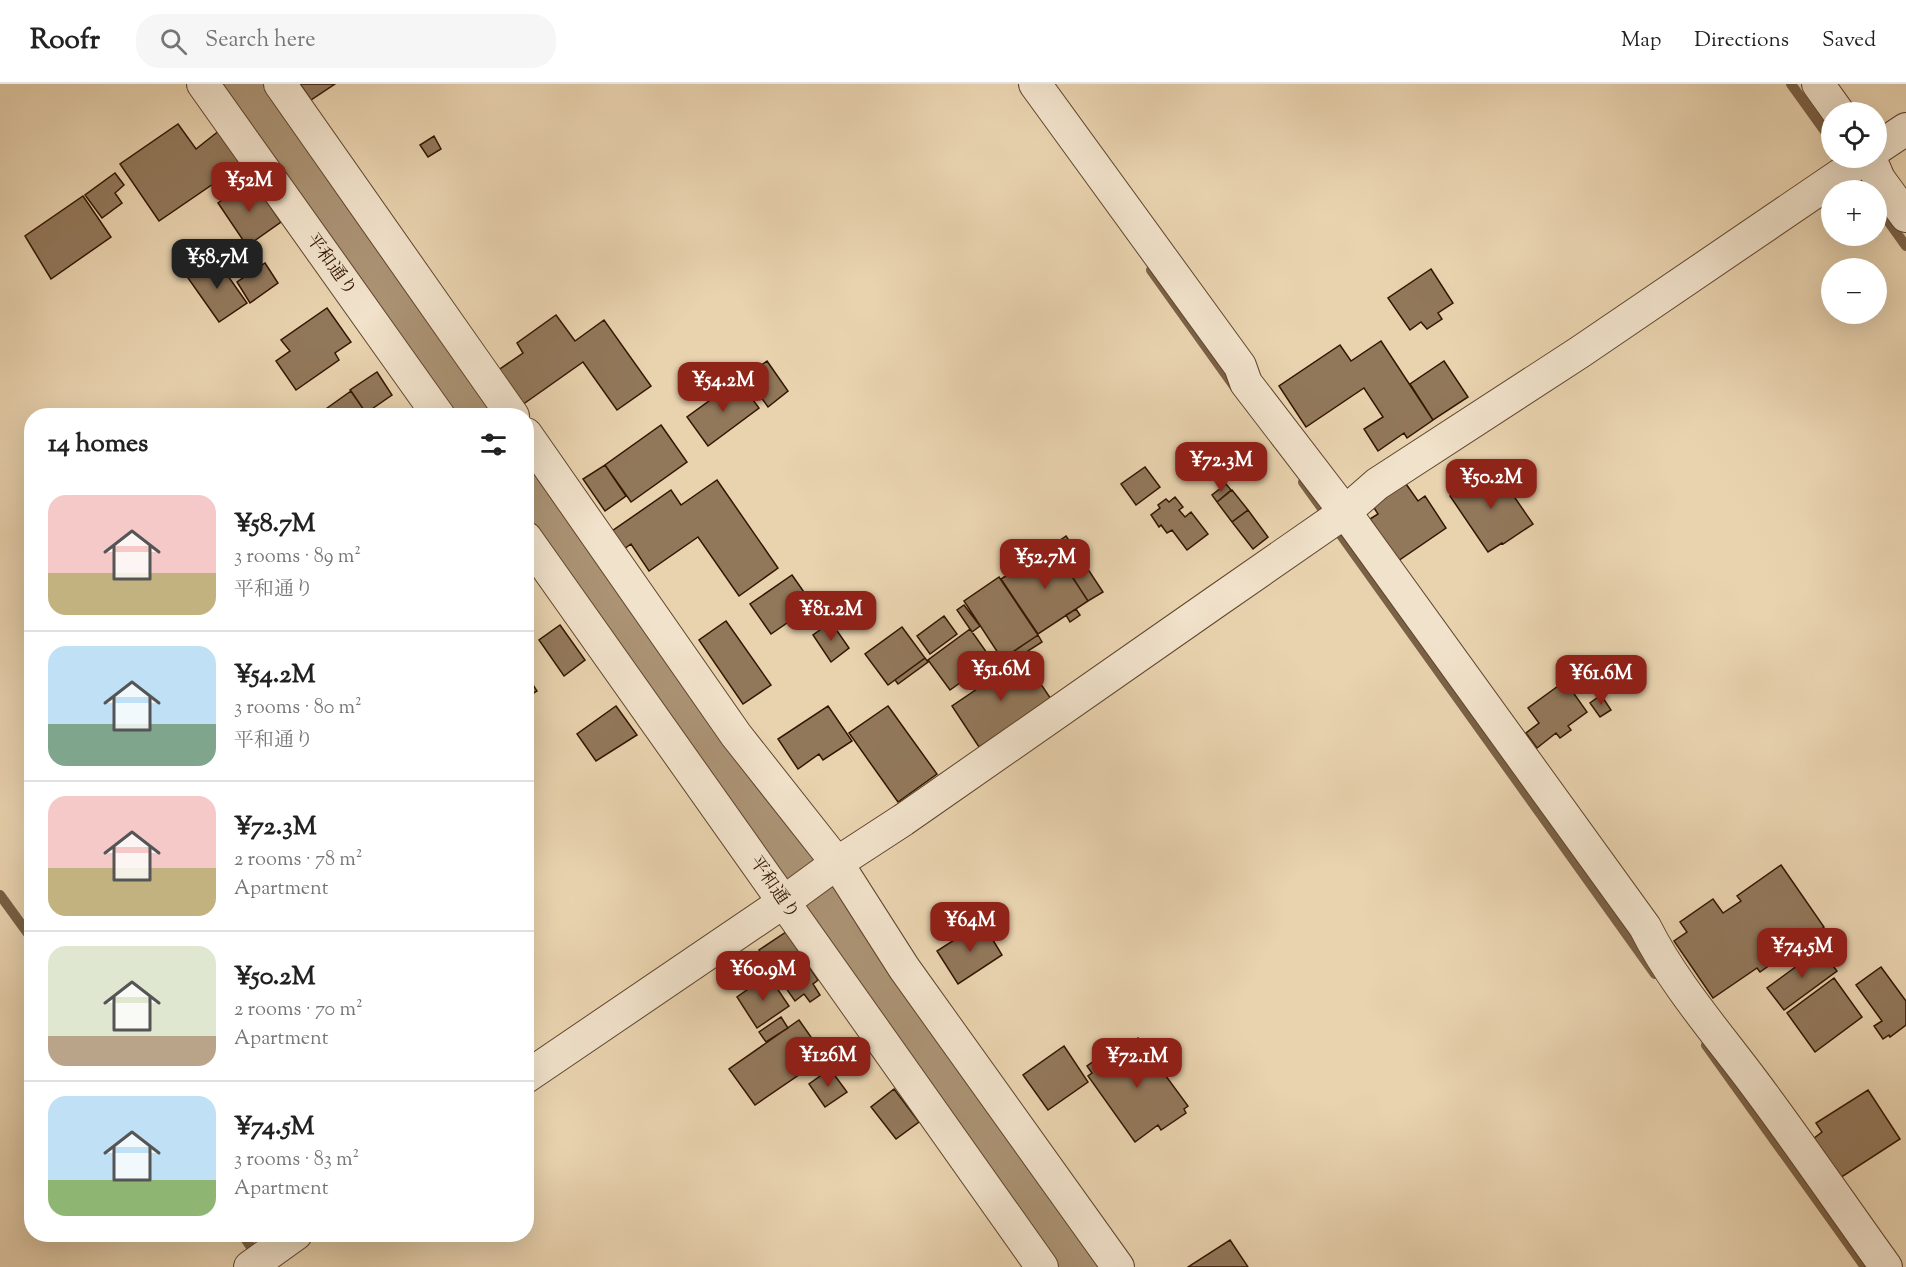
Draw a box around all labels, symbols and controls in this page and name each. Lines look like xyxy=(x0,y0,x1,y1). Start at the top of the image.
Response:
search box xyxy=(136,14,556,68)
text: Roofr xyxy=(30,21,100,61)
icon: search xyxy=(157,25,190,58)
text: Search here xyxy=(205,25,315,57)
text: Map xyxy=(1621,26,1661,56)
text: Directions xyxy=(1694,26,1789,56)
text: Saved xyxy=(1822,26,1876,56)
map controls xyxy=(1821,102,1887,324)
button: locate xyxy=(1821,102,1887,168)
pin: ¥52M xyxy=(213,162,285,213)
text: ¥52M xyxy=(225,167,273,196)
button: + xyxy=(1821,180,1887,246)
street label: 平和通り xyxy=(299,228,362,302)
pin: ¥58.7M xyxy=(168,239,266,290)
text: ¥58.7M xyxy=(186,244,248,273)
button: − xyxy=(1821,258,1887,324)
pin: ¥54.2M xyxy=(674,362,772,413)
text: ¥54.2M xyxy=(692,367,754,396)
text: 14 homes xyxy=(48,426,148,463)
icon: filters xyxy=(477,428,510,461)
pin: ¥72.3M xyxy=(1172,442,1270,493)
text: ¥72.3M xyxy=(1189,447,1253,476)
pin: ¥50.2M xyxy=(1442,459,1540,510)
text: ¥50.2M xyxy=(1460,464,1522,493)
text: ¥58.7M xyxy=(234,506,315,543)
icon: home xyxy=(96,519,168,591)
pin: ¥52.7M xyxy=(996,539,1094,590)
text: 3 rooms · 89 m² xyxy=(234,543,361,572)
text: ¥52.7M xyxy=(1014,544,1076,573)
text: 平和通り xyxy=(234,576,314,605)
pin: ¥81.2M xyxy=(782,591,880,642)
text: ¥81.2M xyxy=(799,596,863,625)
pin: ¥51.6M xyxy=(952,651,1050,702)
pin: ¥61.6M xyxy=(1552,655,1650,706)
text: ¥51.6M xyxy=(971,656,1031,685)
text: ¥54.2M xyxy=(234,657,315,694)
text: ¥61.6M xyxy=(1570,660,1632,689)
icon: home xyxy=(96,670,168,742)
text: 3 rooms · 80 m² xyxy=(234,694,362,723)
text: 平和通り xyxy=(234,727,314,756)
text: ¥72.3M xyxy=(234,809,317,846)
icon: home xyxy=(96,820,168,892)
text: 2 rooms · 78 m² xyxy=(234,846,363,875)
street label: 平和通り xyxy=(742,851,805,925)
text: Apartment xyxy=(234,875,329,904)
pin: ¥64M xyxy=(934,902,1006,953)
text: ¥64M xyxy=(944,907,996,936)
pin: ¥74.5M xyxy=(1753,928,1851,979)
text: ¥74.5M xyxy=(1771,933,1833,962)
pin: ¥60.9M xyxy=(714,951,812,1002)
text: ¥60.9M xyxy=(730,956,796,985)
text: ¥50.2M xyxy=(234,959,315,996)
icon: home xyxy=(96,970,168,1042)
text: 2 rooms · 70 m² xyxy=(234,996,363,1025)
text: Apartment xyxy=(234,1025,329,1054)
pin: ¥126M xyxy=(786,1037,870,1088)
pin: ¥72.1M xyxy=(1088,1038,1186,1089)
text: ¥126M xyxy=(799,1042,857,1071)
text: ¥72.1M xyxy=(1106,1043,1168,1072)
text: ¥74.5M xyxy=(234,1109,314,1146)
icon: home xyxy=(96,1120,168,1192)
text: 3 rooms · 83 m² xyxy=(234,1146,359,1175)
text: Apartment xyxy=(234,1175,329,1204)

